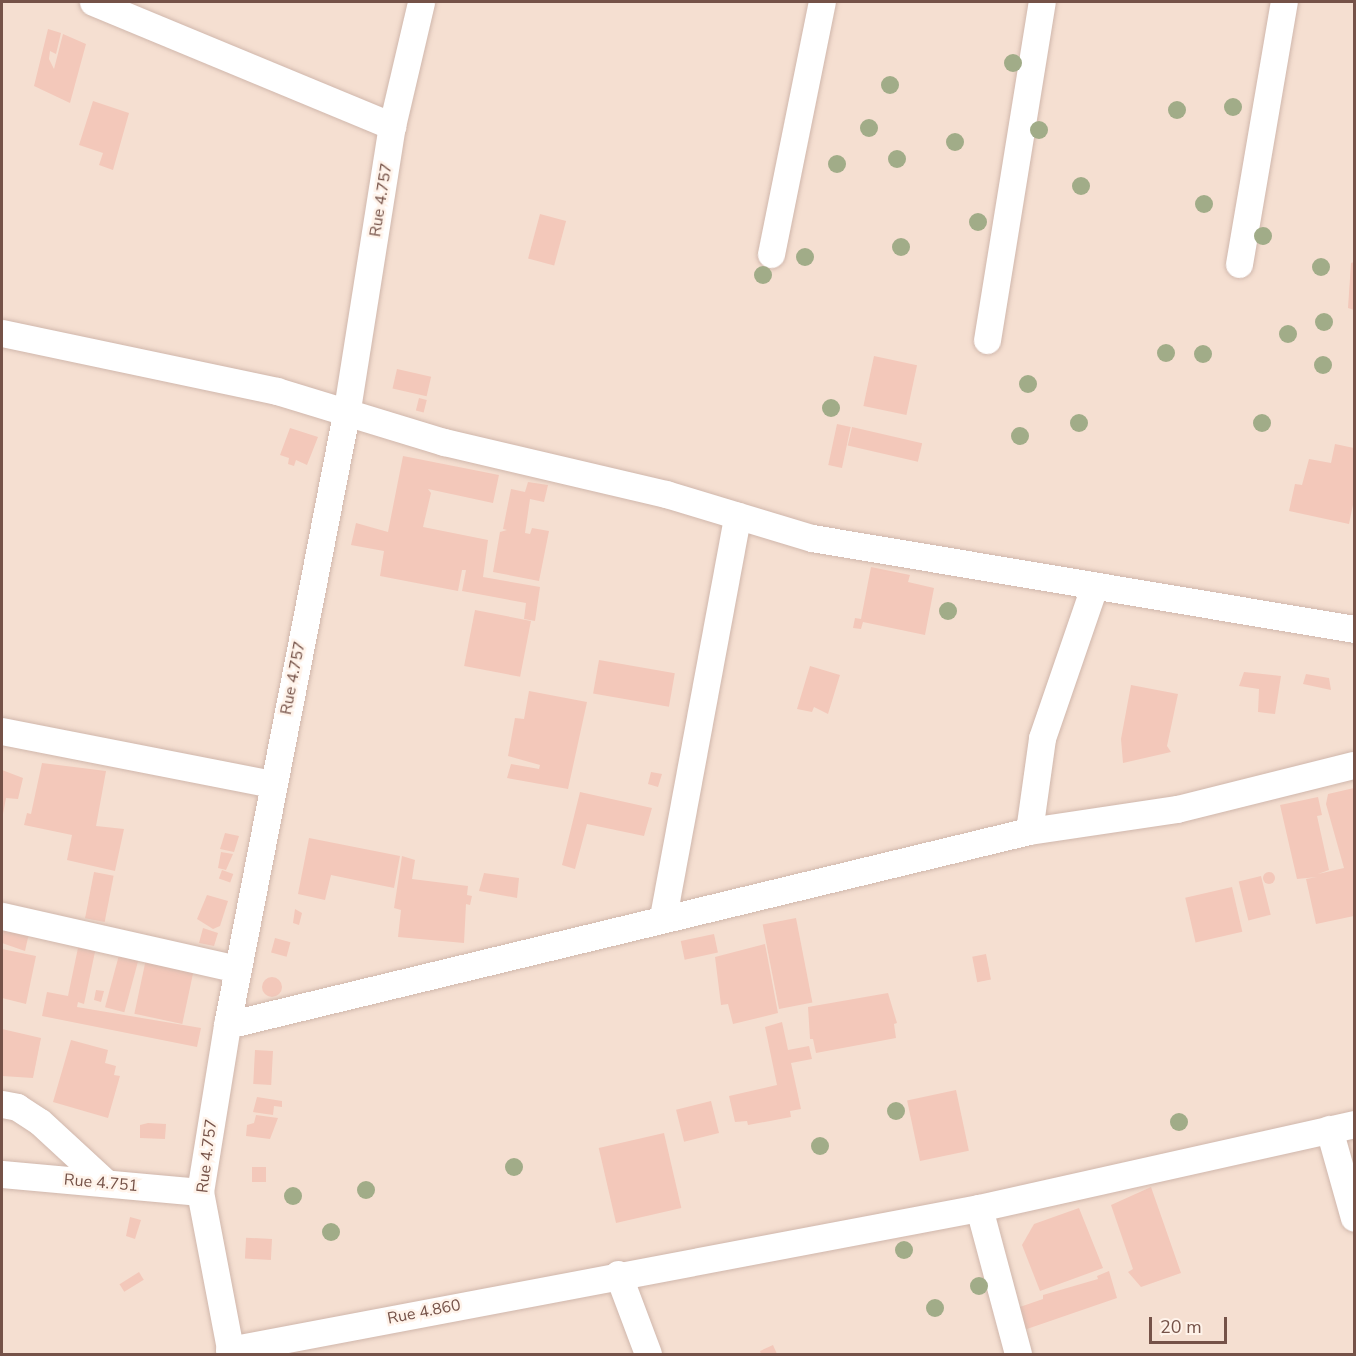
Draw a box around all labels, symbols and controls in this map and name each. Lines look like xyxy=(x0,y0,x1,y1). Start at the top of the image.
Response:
street label: Rue 4.757 xyxy=(366,162,396,238)
street label: Rue 4.757 xyxy=(276,640,310,716)
street label: Rue 4.757 xyxy=(193,1118,221,1194)
street label: Rue 4.751 xyxy=(63,1170,139,1196)
street label: Rue 4.860 xyxy=(386,1295,462,1329)
scale bar xyxy=(1152,1305,1230,1343)
text: 20 m xyxy=(1160,1315,1202,1339)

